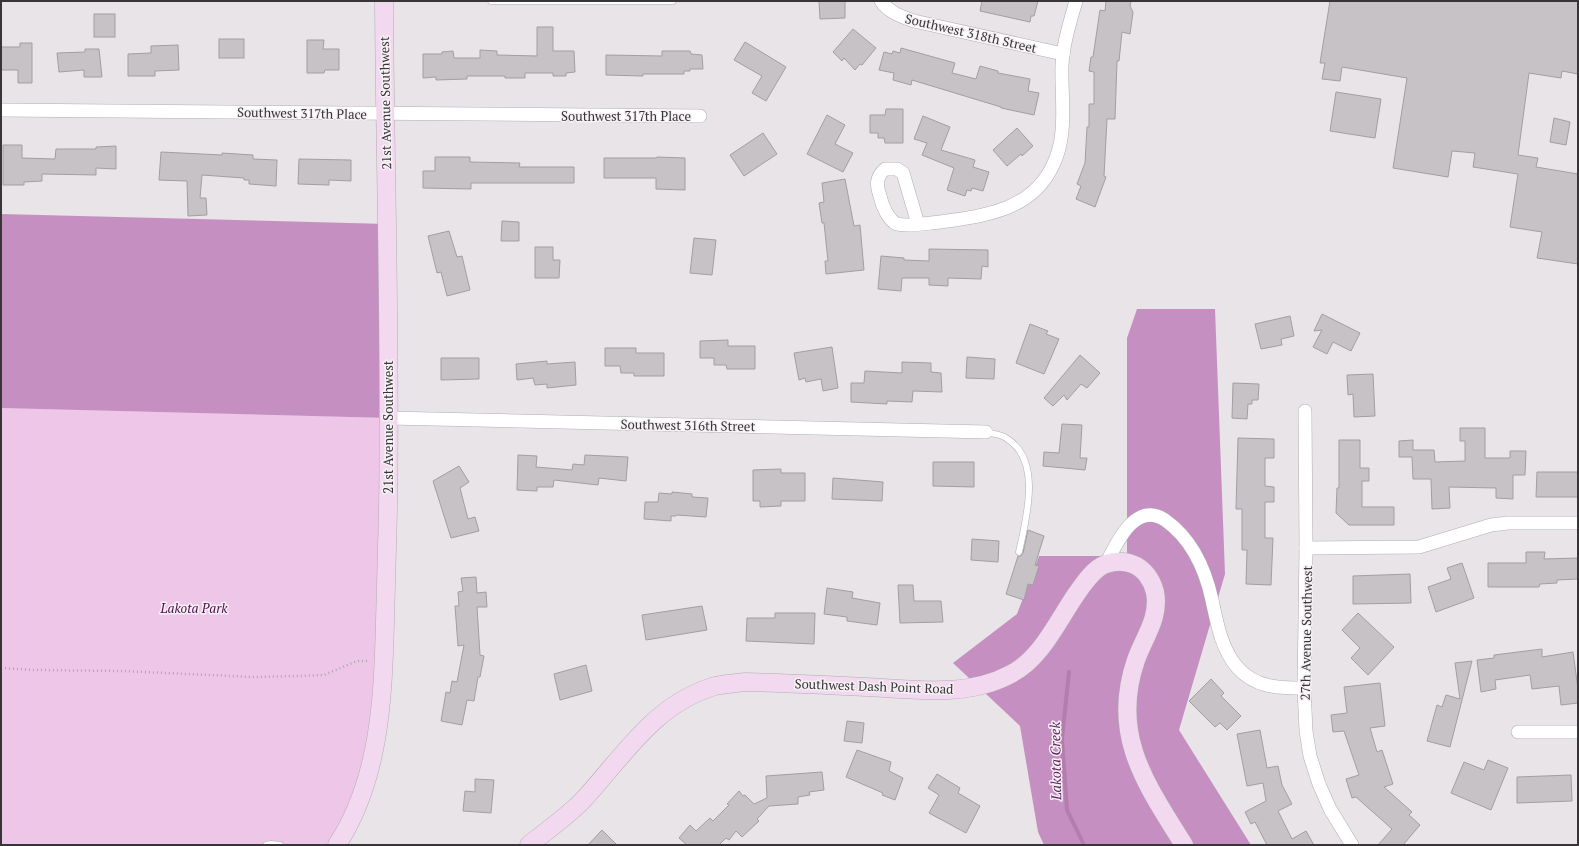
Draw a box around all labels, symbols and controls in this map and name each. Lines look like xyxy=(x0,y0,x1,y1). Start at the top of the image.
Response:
street label: Southwest 318th Street xyxy=(903,9,1039,57)
street label: 21st Avenue Southwest xyxy=(375,36,395,170)
street label: Southwest 317th Place xyxy=(237,103,367,123)
street label: Southwest 317th Place xyxy=(561,107,691,125)
street label: 21st Avenue Southwest xyxy=(379,360,397,494)
street label: Southwest 316th Street xyxy=(621,415,756,435)
street label: 27th Avenue Southwest xyxy=(1296,565,1316,701)
park label: Lakota Park xyxy=(160,599,228,617)
street label: Southwest Dash Point Road xyxy=(794,674,954,698)
water label: Lakota Creek xyxy=(1045,722,1065,801)

